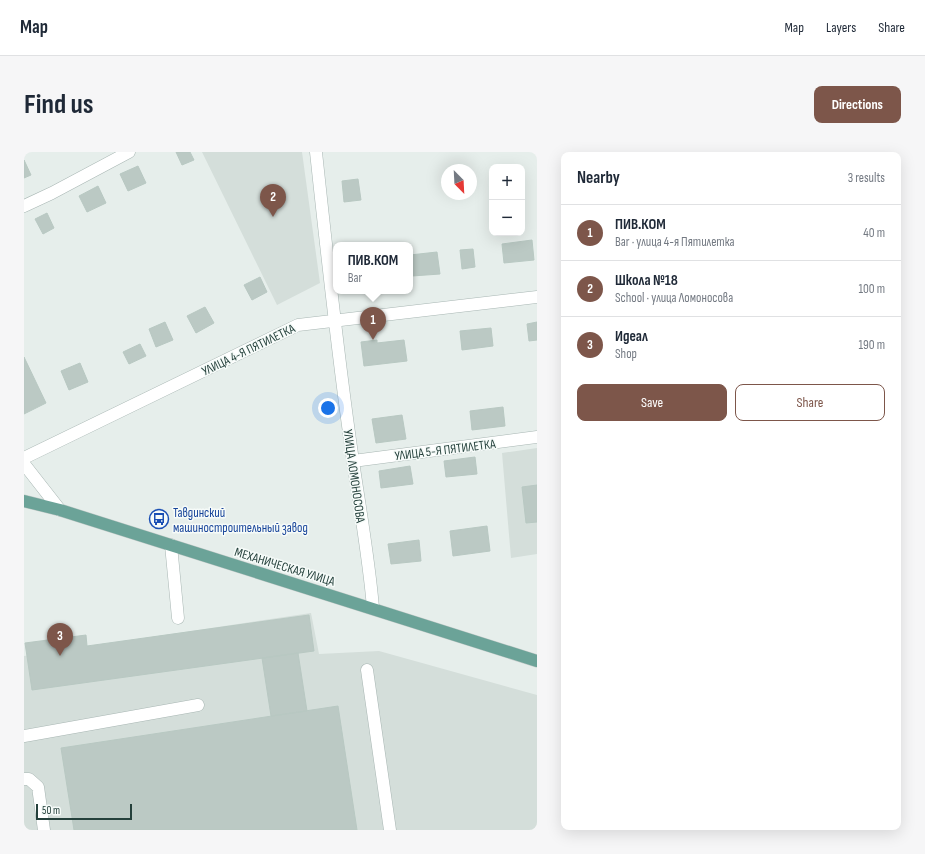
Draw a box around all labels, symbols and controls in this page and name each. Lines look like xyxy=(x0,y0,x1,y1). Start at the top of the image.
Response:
text: Map xyxy=(20,16,48,39)
text: Map xyxy=(784,19,804,36)
text: Layers xyxy=(826,19,856,36)
text: Share xyxy=(878,19,905,36)
button: Directions xyxy=(814,86,901,123)
text: Find us xyxy=(24,88,93,121)
north arrow xyxy=(441,164,477,200)
map controls xyxy=(489,164,525,236)
button: + xyxy=(489,164,525,200)
text: Nearby xyxy=(577,168,620,188)
text: 3 results xyxy=(848,170,885,186)
pin: 2 xyxy=(260,184,286,217)
button: − xyxy=(489,200,525,236)
text: ПИВ.КОМ xyxy=(615,215,666,234)
text: 1 xyxy=(587,225,593,241)
text: 40 m xyxy=(863,225,885,241)
text: Bar · улица 4-я Пятилетка xyxy=(615,234,735,250)
popup xyxy=(333,242,413,294)
text: ПИВ.КОМ xyxy=(348,251,398,270)
text: Bar xyxy=(348,270,362,286)
text: Школа №18 xyxy=(615,271,678,290)
text: 2 xyxy=(587,281,593,297)
text: 100 m xyxy=(858,281,885,297)
text: School · улица Ломоносова xyxy=(615,290,733,306)
pin: 1 xyxy=(360,307,386,340)
street label: УЛИЦА 4-Я ПЯТИЛЕТКА xyxy=(199,320,298,379)
text: Идеал xyxy=(615,327,648,346)
text: 3 xyxy=(587,337,593,353)
text: 190 m xyxy=(858,337,885,353)
text: Shop xyxy=(615,346,637,362)
button: Save xyxy=(577,384,727,421)
button: Share xyxy=(735,384,885,421)
your location xyxy=(318,398,338,418)
street label: УЛИЦА ЛОМОНОСОВА xyxy=(340,428,369,524)
street label: УЛИЦА 5-Я ПЯТИЛЕТКА xyxy=(394,436,497,464)
place label: Тавдинский машиностроительный завод xyxy=(173,505,308,536)
bus stop icon: Тавдинский машиностроительный завод xyxy=(148,508,170,530)
street label: МЕХАНИЧЕСКАЯ УЛИЦА xyxy=(233,544,337,590)
pin: 3 xyxy=(47,623,73,656)
scale bar xyxy=(36,802,132,821)
text: 50 m xyxy=(42,804,60,817)

